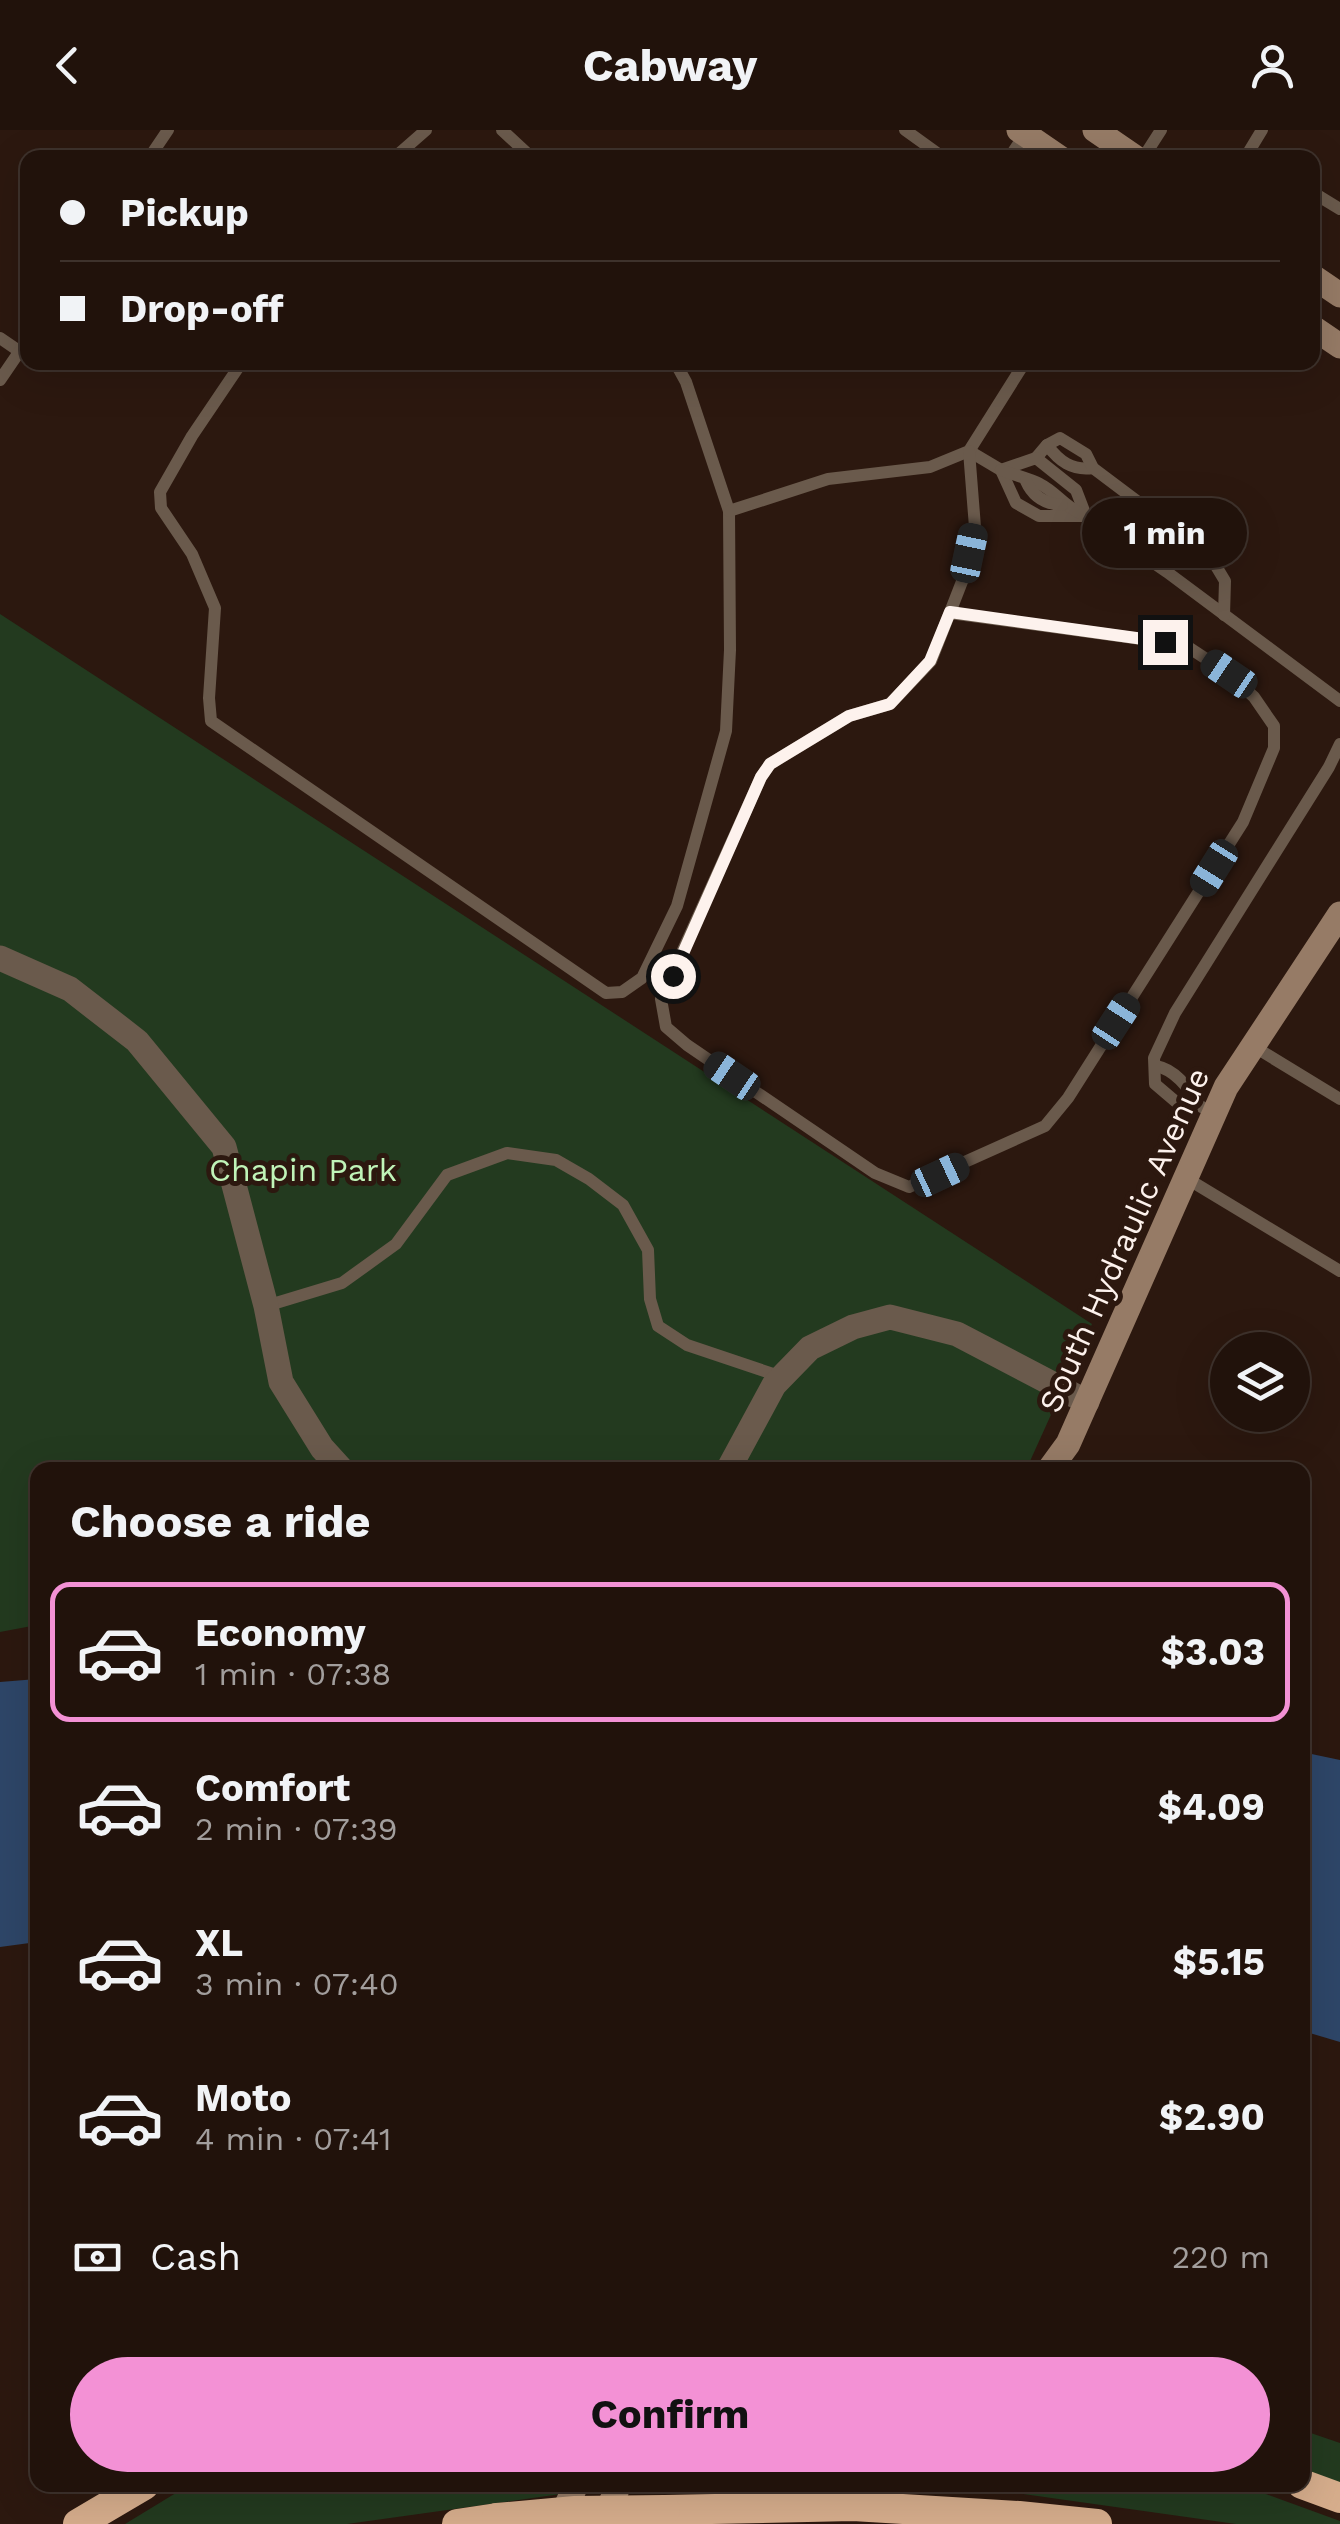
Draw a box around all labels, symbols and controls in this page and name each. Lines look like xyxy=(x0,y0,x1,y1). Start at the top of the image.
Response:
icon: back xyxy=(40,38,95,93)
icon: person xyxy=(1245,38,1300,93)
text: Cabway xyxy=(583,39,757,92)
text: Pickup xyxy=(120,191,249,235)
text: Drop-off xyxy=(120,287,284,331)
callout: 1 min xyxy=(1082,497,1248,567)
text: 1 min xyxy=(1123,514,1206,552)
car xyxy=(948,521,990,585)
route end xyxy=(1143,620,1188,665)
car xyxy=(1196,645,1262,703)
car xyxy=(1185,835,1243,901)
route start xyxy=(651,954,696,999)
car xyxy=(1087,988,1145,1054)
car xyxy=(699,1047,765,1105)
street label: South Hydraulic Avenue xyxy=(1031,1062,1217,1418)
car xyxy=(906,1149,974,1201)
park label: Chapin Park xyxy=(209,1151,397,1189)
map controls xyxy=(1210,1332,1310,1432)
button: layers xyxy=(1210,1332,1310,1432)
text: Choose a ride xyxy=(70,1495,370,1548)
icon: car xyxy=(75,1607,165,1697)
text: Economy xyxy=(195,1611,366,1655)
text: $3.03 xyxy=(1161,1630,1265,1674)
text: 1 min · 07:38 xyxy=(195,1655,391,1693)
icon: car xyxy=(75,1762,165,1852)
text: Comfort xyxy=(195,1766,350,1810)
text: $4.09 xyxy=(1158,1785,1265,1829)
text: 2 min · 07:39 xyxy=(195,1810,398,1848)
icon: car xyxy=(75,1917,165,2007)
text: XL xyxy=(195,1921,243,1965)
text: $5.15 xyxy=(1173,1940,1265,1984)
text: 3 min · 07:40 xyxy=(195,1965,399,2003)
icon: car xyxy=(75,2072,165,2162)
text: Moto xyxy=(195,2076,291,2120)
text: $2.90 xyxy=(1159,2095,1265,2139)
text: 4 min · 07:41 xyxy=(195,2120,392,2158)
icon: cash xyxy=(70,2230,125,2285)
text: Cash xyxy=(150,2235,241,2279)
text: 220 m xyxy=(1171,2238,1270,2276)
button: Confirm xyxy=(70,2357,1270,2472)

